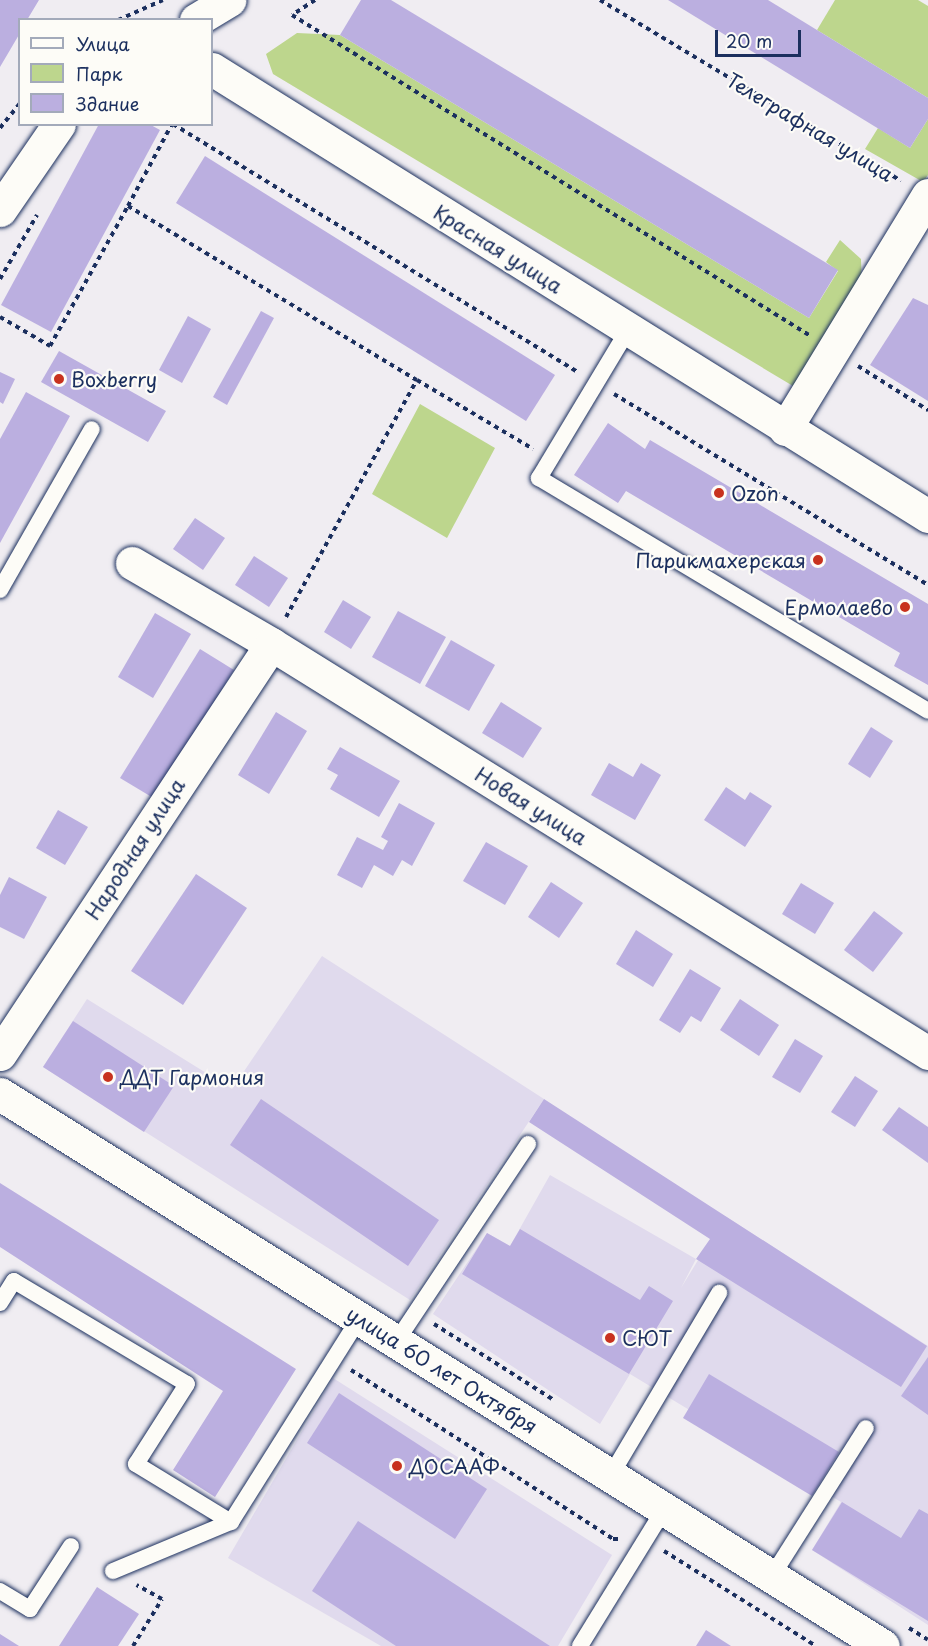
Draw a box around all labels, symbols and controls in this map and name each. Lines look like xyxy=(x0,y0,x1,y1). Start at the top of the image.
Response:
legend xyxy=(18,18,213,126)
scale bar xyxy=(718,18,804,56)
text: 20 m xyxy=(726,27,772,54)
text: Улица xyxy=(76,30,130,57)
text: Парк xyxy=(76,60,122,87)
street label: Телеграфная улица xyxy=(722,67,898,187)
text: Здание xyxy=(76,90,139,117)
street label: Красная улица xyxy=(429,200,567,298)
place label: Boxberry xyxy=(71,367,157,391)
marker: Boxberry xyxy=(52,372,66,386)
place label: Ozon xyxy=(731,481,779,505)
marker: Ozon xyxy=(712,486,726,500)
place label: Парикмахерская xyxy=(635,548,806,572)
marker: Парикмахерская xyxy=(811,553,825,567)
place label: Ермолаево xyxy=(785,595,893,619)
marker: Ермолаево xyxy=(898,600,912,614)
street label: Новая улица xyxy=(470,762,592,850)
street label: Народная улица xyxy=(80,773,190,925)
place label: ДДТ Гармония xyxy=(120,1065,264,1089)
marker: ДДТ Гармония xyxy=(101,1070,115,1084)
street label: улица 60 лет Октября xyxy=(341,1301,543,1439)
place label: СЮТ xyxy=(622,1326,672,1350)
marker: СЮТ xyxy=(603,1331,617,1345)
place label: ДОСААФ xyxy=(409,1454,500,1478)
marker: ДОСААФ xyxy=(390,1459,404,1473)

